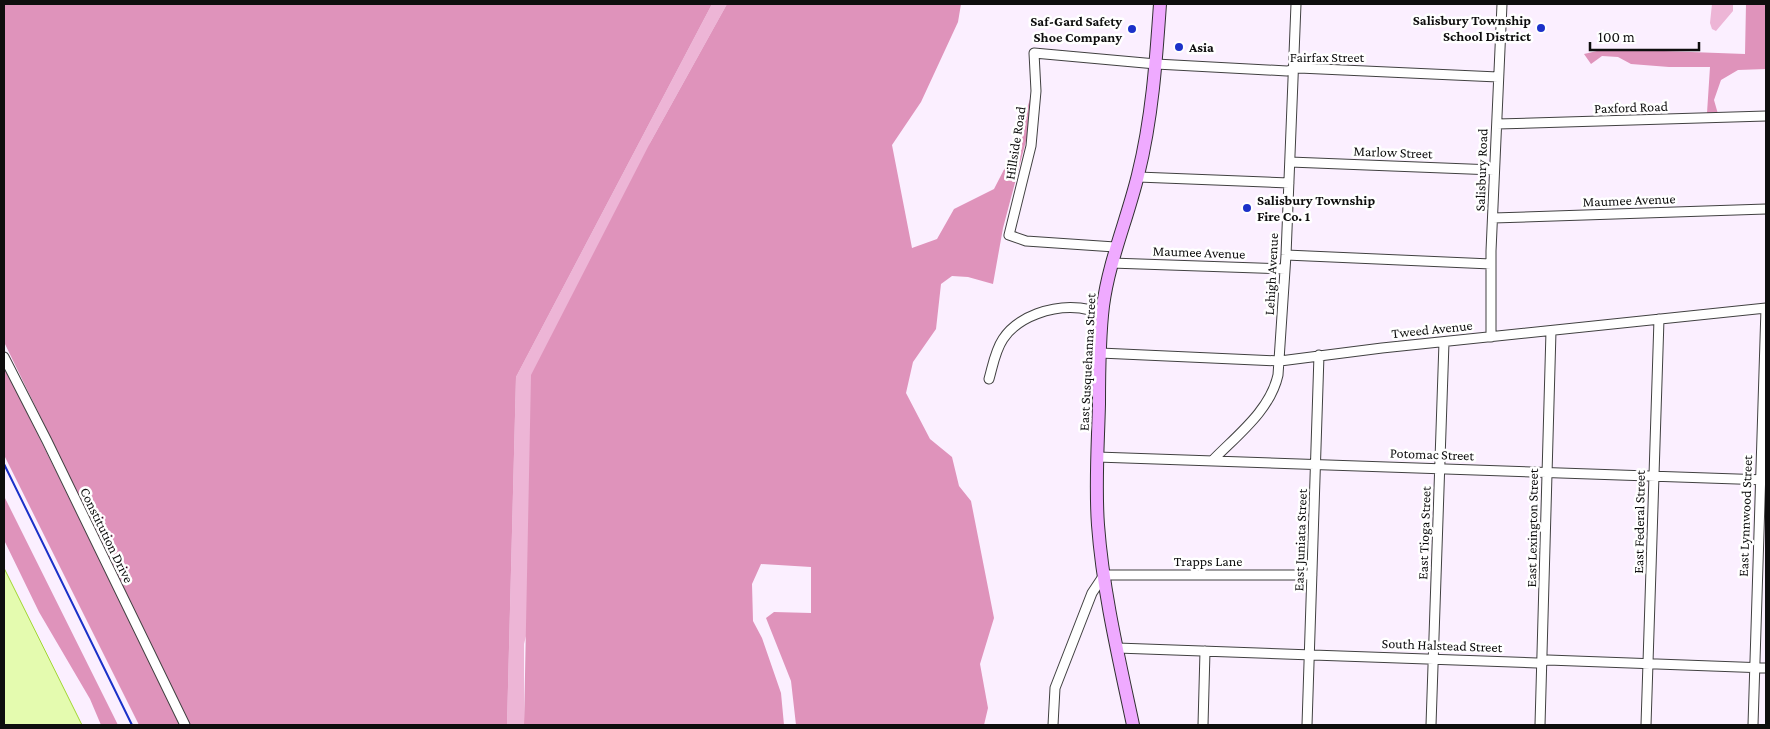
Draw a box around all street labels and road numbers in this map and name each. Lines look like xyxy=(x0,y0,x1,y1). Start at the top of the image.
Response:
street label: Fairfax Street xyxy=(1290,49,1365,65)
street label: Paxford Road xyxy=(1594,98,1669,116)
street label: Hillside Road xyxy=(1001,105,1029,181)
street label: Salisbury Road xyxy=(1472,128,1490,212)
street label: Marlow Street xyxy=(1353,143,1433,161)
street label: Maumee Avenue xyxy=(1582,190,1676,210)
street label: Lehigh Avenue xyxy=(1261,232,1281,316)
street label: Maumee Avenue xyxy=(1152,242,1246,262)
street label: East Susquehanna Street xyxy=(1075,292,1099,431)
street label: Tweed Avenue xyxy=(1391,317,1473,341)
street label: Potomac Street xyxy=(1390,445,1475,463)
street label: East Lynnwood Street xyxy=(1735,454,1755,577)
street label: East Lexington Street xyxy=(1523,468,1541,588)
street label: East Federal Street xyxy=(1630,470,1648,574)
street label: Constitution Drive xyxy=(77,485,137,585)
street label: East Tioga Street xyxy=(1414,486,1434,580)
street label: East Juniata Street xyxy=(1290,488,1310,592)
street label: Trapps Lane xyxy=(1174,553,1242,569)
street label: South Halstead Street xyxy=(1381,635,1503,655)

